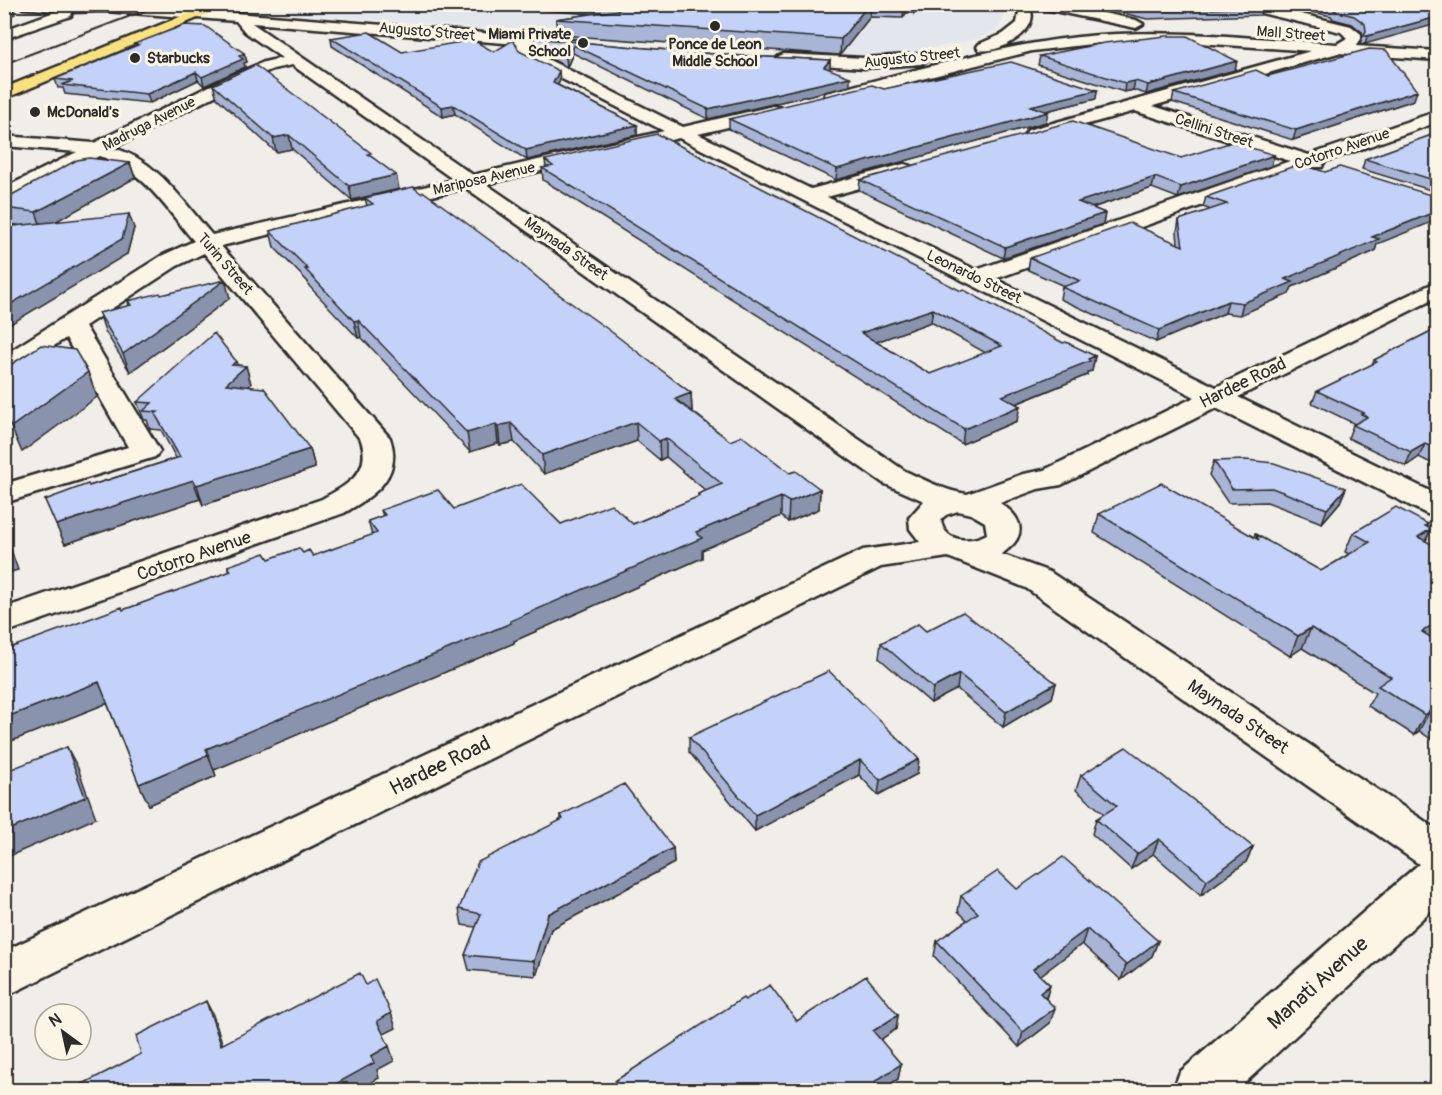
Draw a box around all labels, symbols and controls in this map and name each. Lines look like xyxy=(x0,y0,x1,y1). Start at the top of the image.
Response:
street label: Augusto Street xyxy=(378,18,477,46)
marker: Ponce de Leon Middle School xyxy=(708,19,722,33)
street label: Mall Street xyxy=(1256,22,1327,46)
place label: Miami Private School xyxy=(488,25,572,61)
place label: Ponce de Leon Middle School xyxy=(668,35,762,71)
marker: Miami Private School xyxy=(576,36,590,50)
street label: Augusto Street xyxy=(863,43,962,72)
place label: Starbucks xyxy=(147,49,210,68)
marker: Starbucks xyxy=(128,51,142,65)
street label: Madruga Avenue xyxy=(99,92,199,156)
place label: McDonald's xyxy=(47,103,119,122)
marker: McDonald's xyxy=(28,105,42,119)
street label: Cellini Street xyxy=(1172,109,1257,153)
street label: Cotorro Avenue xyxy=(1292,124,1393,174)
street label: Mariposa Avenue xyxy=(431,158,537,200)
street label: Maynada Street xyxy=(520,213,612,285)
street label: Turin Street xyxy=(193,229,258,300)
street label: Leonardo Street xyxy=(923,246,1025,309)
street label: Hardee Road xyxy=(1196,352,1290,414)
street label: Cotorro Avenue xyxy=(134,526,254,586)
street label: Maynada Street xyxy=(1183,675,1294,760)
street label: Hardee Road xyxy=(385,730,495,802)
street label: Manati Avenue xyxy=(1262,930,1375,1035)
north arrow xyxy=(33,1002,93,1062)
text: N xyxy=(45,1009,66,1032)

